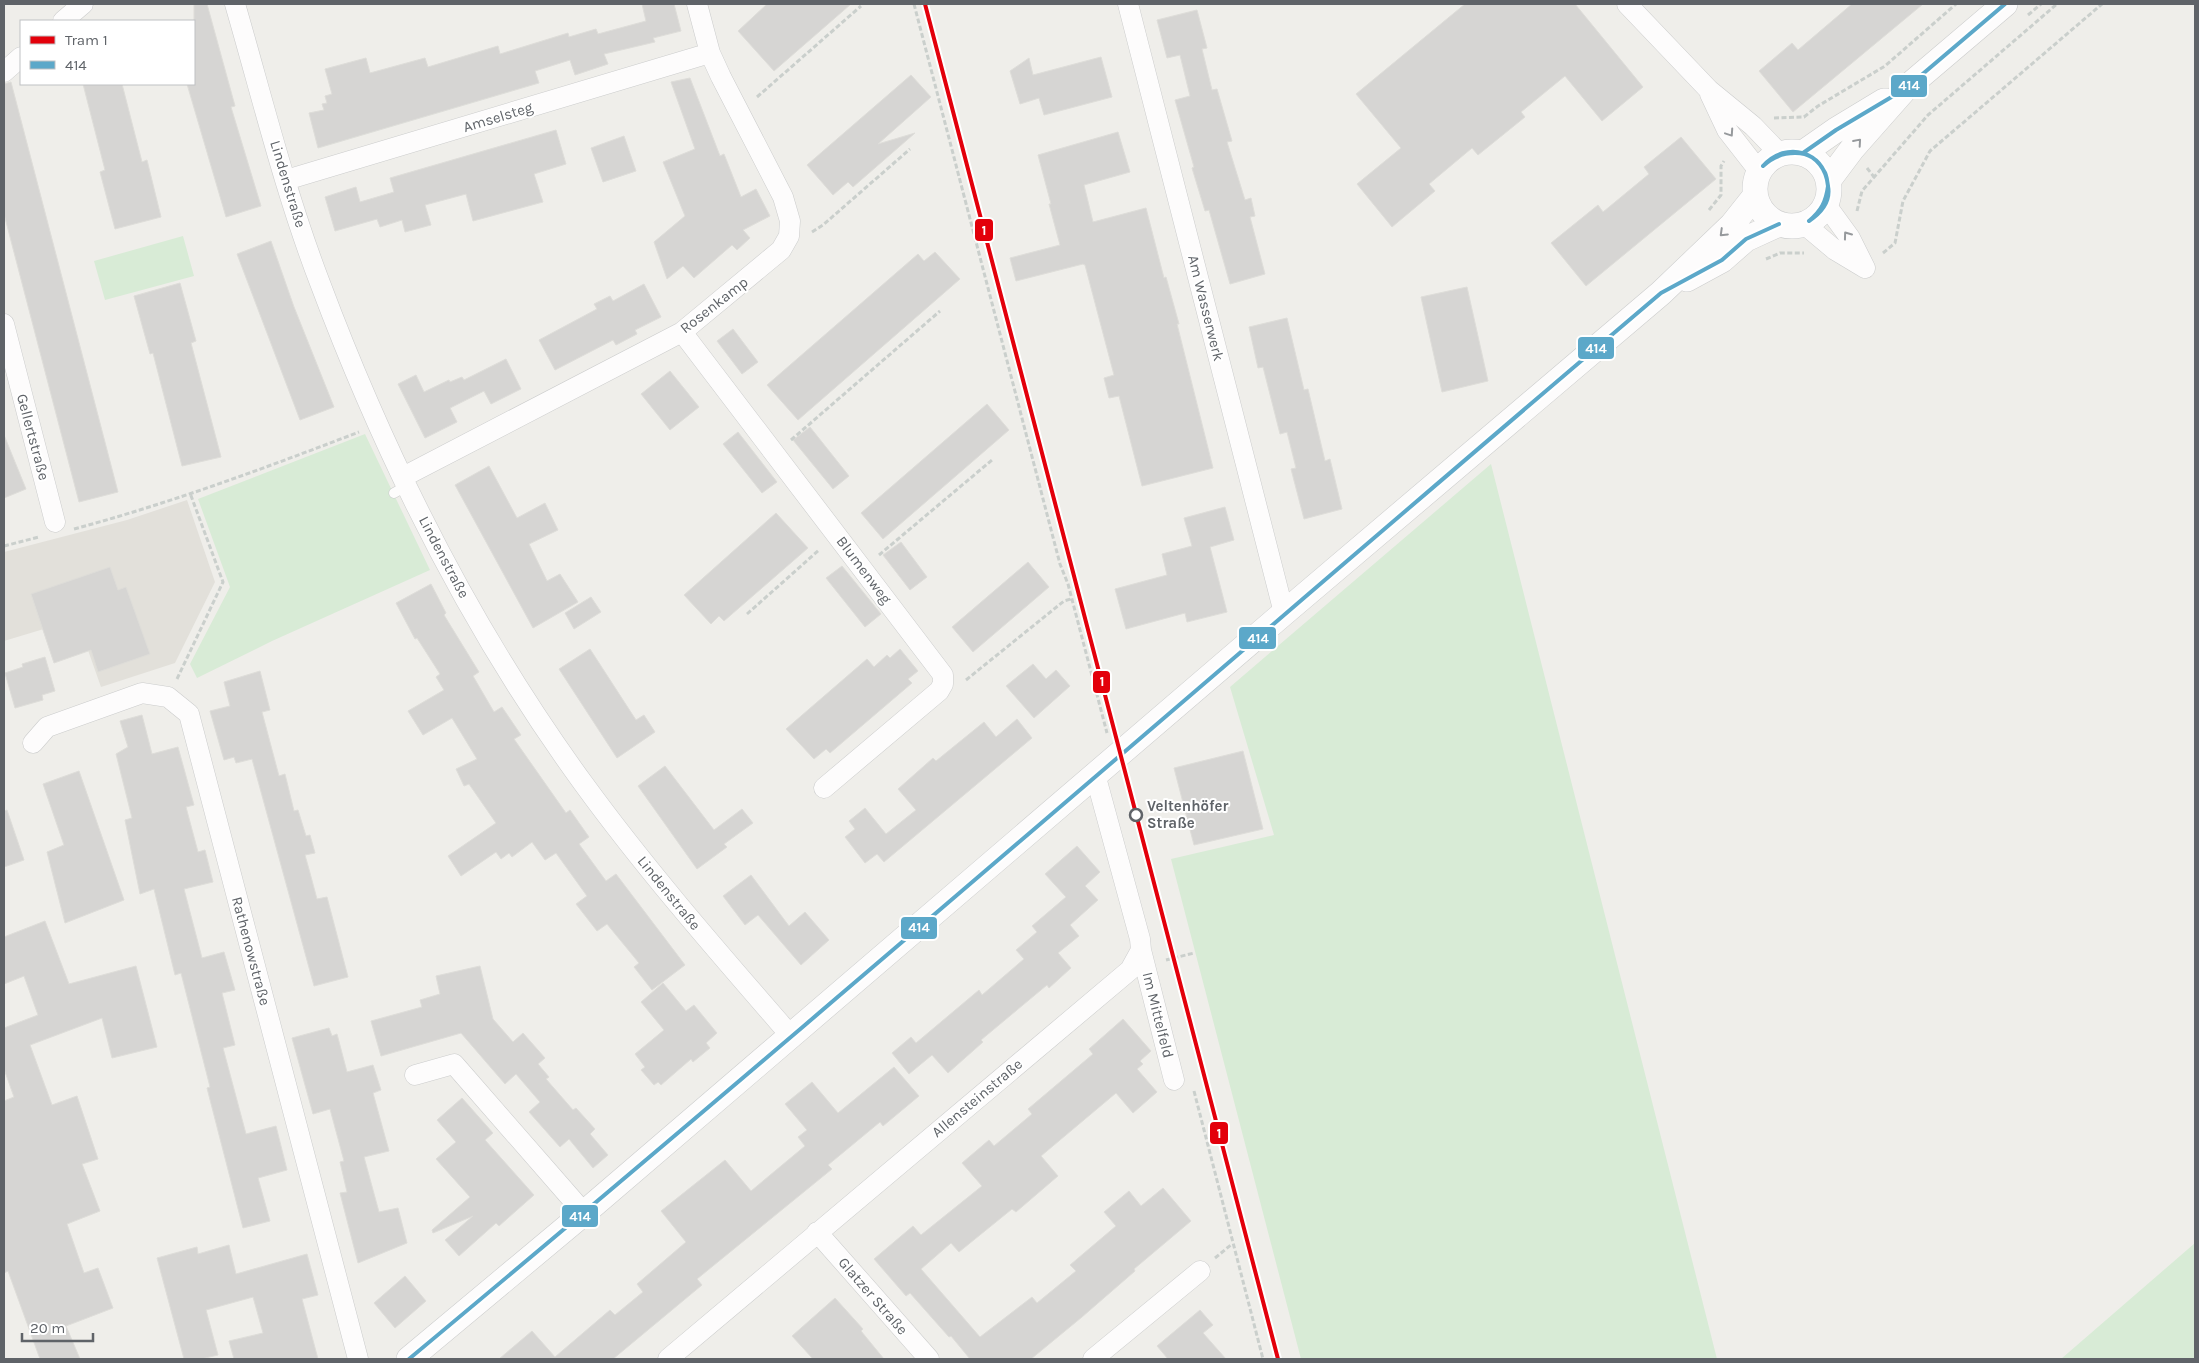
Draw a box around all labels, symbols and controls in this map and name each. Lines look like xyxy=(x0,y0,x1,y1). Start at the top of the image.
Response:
legend xyxy=(20,20,195,85)
text: Tram 1 xyxy=(65,31,108,49)
text: 414 xyxy=(65,56,87,74)
line badge: 414 xyxy=(1890,74,1928,98)
text: 414 xyxy=(1898,77,1920,94)
street label: Amselsteg xyxy=(461,98,536,136)
one-way arrow xyxy=(1724,127,1733,136)
street label: Lindenstraße xyxy=(266,138,310,230)
one-way arrow xyxy=(1852,139,1861,148)
line badge: 1 xyxy=(974,218,994,242)
text: 1 xyxy=(982,222,987,239)
one-way arrow xyxy=(1720,227,1729,236)
one-way arrow xyxy=(1844,231,1853,241)
street label: Am Wasserwerk xyxy=(1184,253,1228,363)
street label: Rosenkamp xyxy=(676,273,752,337)
line badge: 414 xyxy=(1577,336,1615,360)
text: 414 xyxy=(1585,340,1607,357)
street label: Gellertstraße xyxy=(13,392,53,482)
street label: Lindenstraße xyxy=(415,513,473,601)
street label: Blumenweg xyxy=(833,532,896,608)
line badge: 414 xyxy=(1238,626,1277,650)
text: 414 xyxy=(1247,630,1269,647)
line badge: 1 xyxy=(1092,670,1111,694)
text: 1 xyxy=(1100,673,1105,690)
place label: Veltenhöfer Straße xyxy=(1147,797,1228,832)
marker: Veltenhöfer Straße xyxy=(1129,808,1143,822)
street label: Lindenstraße xyxy=(634,852,704,934)
street label: Rathenowstraße xyxy=(228,895,274,1007)
line badge: 414 xyxy=(900,916,938,940)
text: 414 xyxy=(908,919,930,936)
street label: Im Mittelfeld xyxy=(1139,970,1177,1060)
street label: Allensteinstraße xyxy=(928,1055,1026,1141)
line badge: 1 xyxy=(1209,1121,1229,1145)
text: 1 xyxy=(1217,1125,1222,1142)
line badge: 414 xyxy=(561,1204,599,1228)
text: 414 xyxy=(569,1208,591,1225)
street label: Glatzer Straße xyxy=(834,1254,912,1338)
scale bar xyxy=(22,1310,94,1342)
text: 20 m xyxy=(30,1319,65,1337)

